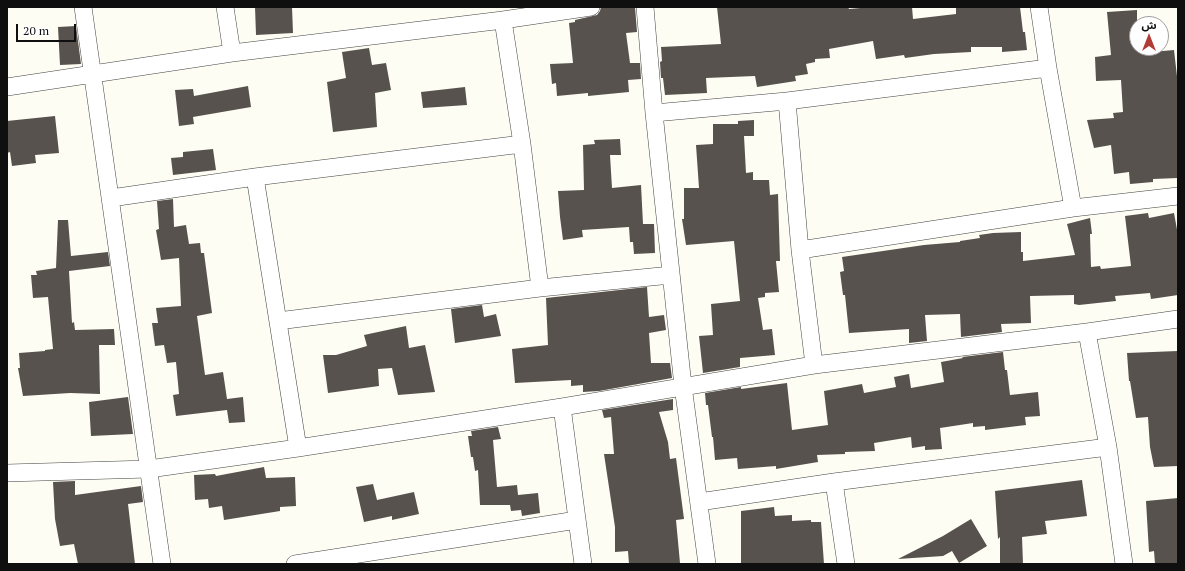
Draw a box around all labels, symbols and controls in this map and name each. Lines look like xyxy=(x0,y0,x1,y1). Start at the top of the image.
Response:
scale bar xyxy=(18,16,78,42)
north arrow xyxy=(1129,16,1169,56)
text: ش xyxy=(1141,18,1157,32)
text: 20 m xyxy=(23,23,49,38)

